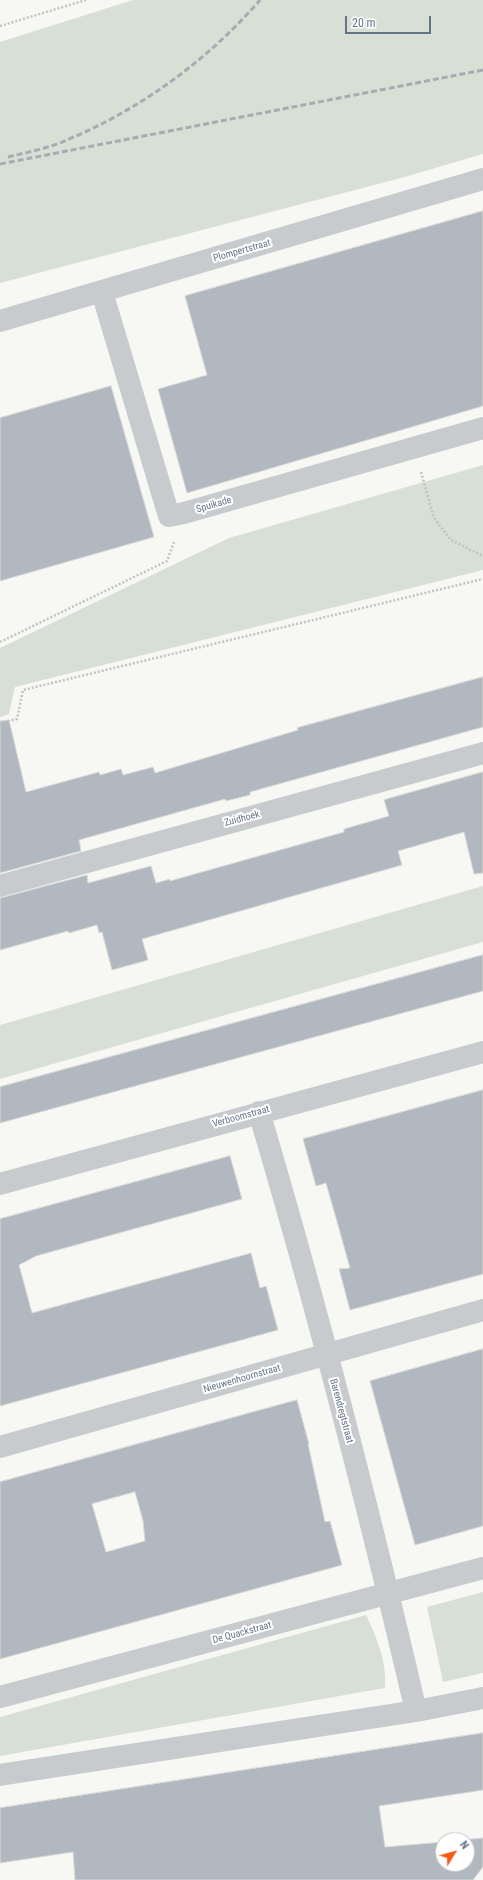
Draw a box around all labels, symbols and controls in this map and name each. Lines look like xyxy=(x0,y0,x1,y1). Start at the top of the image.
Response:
scale bar xyxy=(347,8,433,34)
text: 20 m xyxy=(352,16,376,30)
street label: Plompertstraat xyxy=(212,237,272,265)
street label: Spuikade xyxy=(195,494,233,516)
street label: Zuidhoek xyxy=(223,809,261,829)
street label: Verboomstraat xyxy=(211,1104,271,1130)
street label: Nieuwenhoornstraat xyxy=(202,1362,282,1396)
street label: Barendregtstraat xyxy=(327,1378,355,1444)
street label: De Quackstraat xyxy=(211,1619,273,1647)
north arrow xyxy=(435,1832,475,1872)
text: N xyxy=(457,1838,471,1852)

